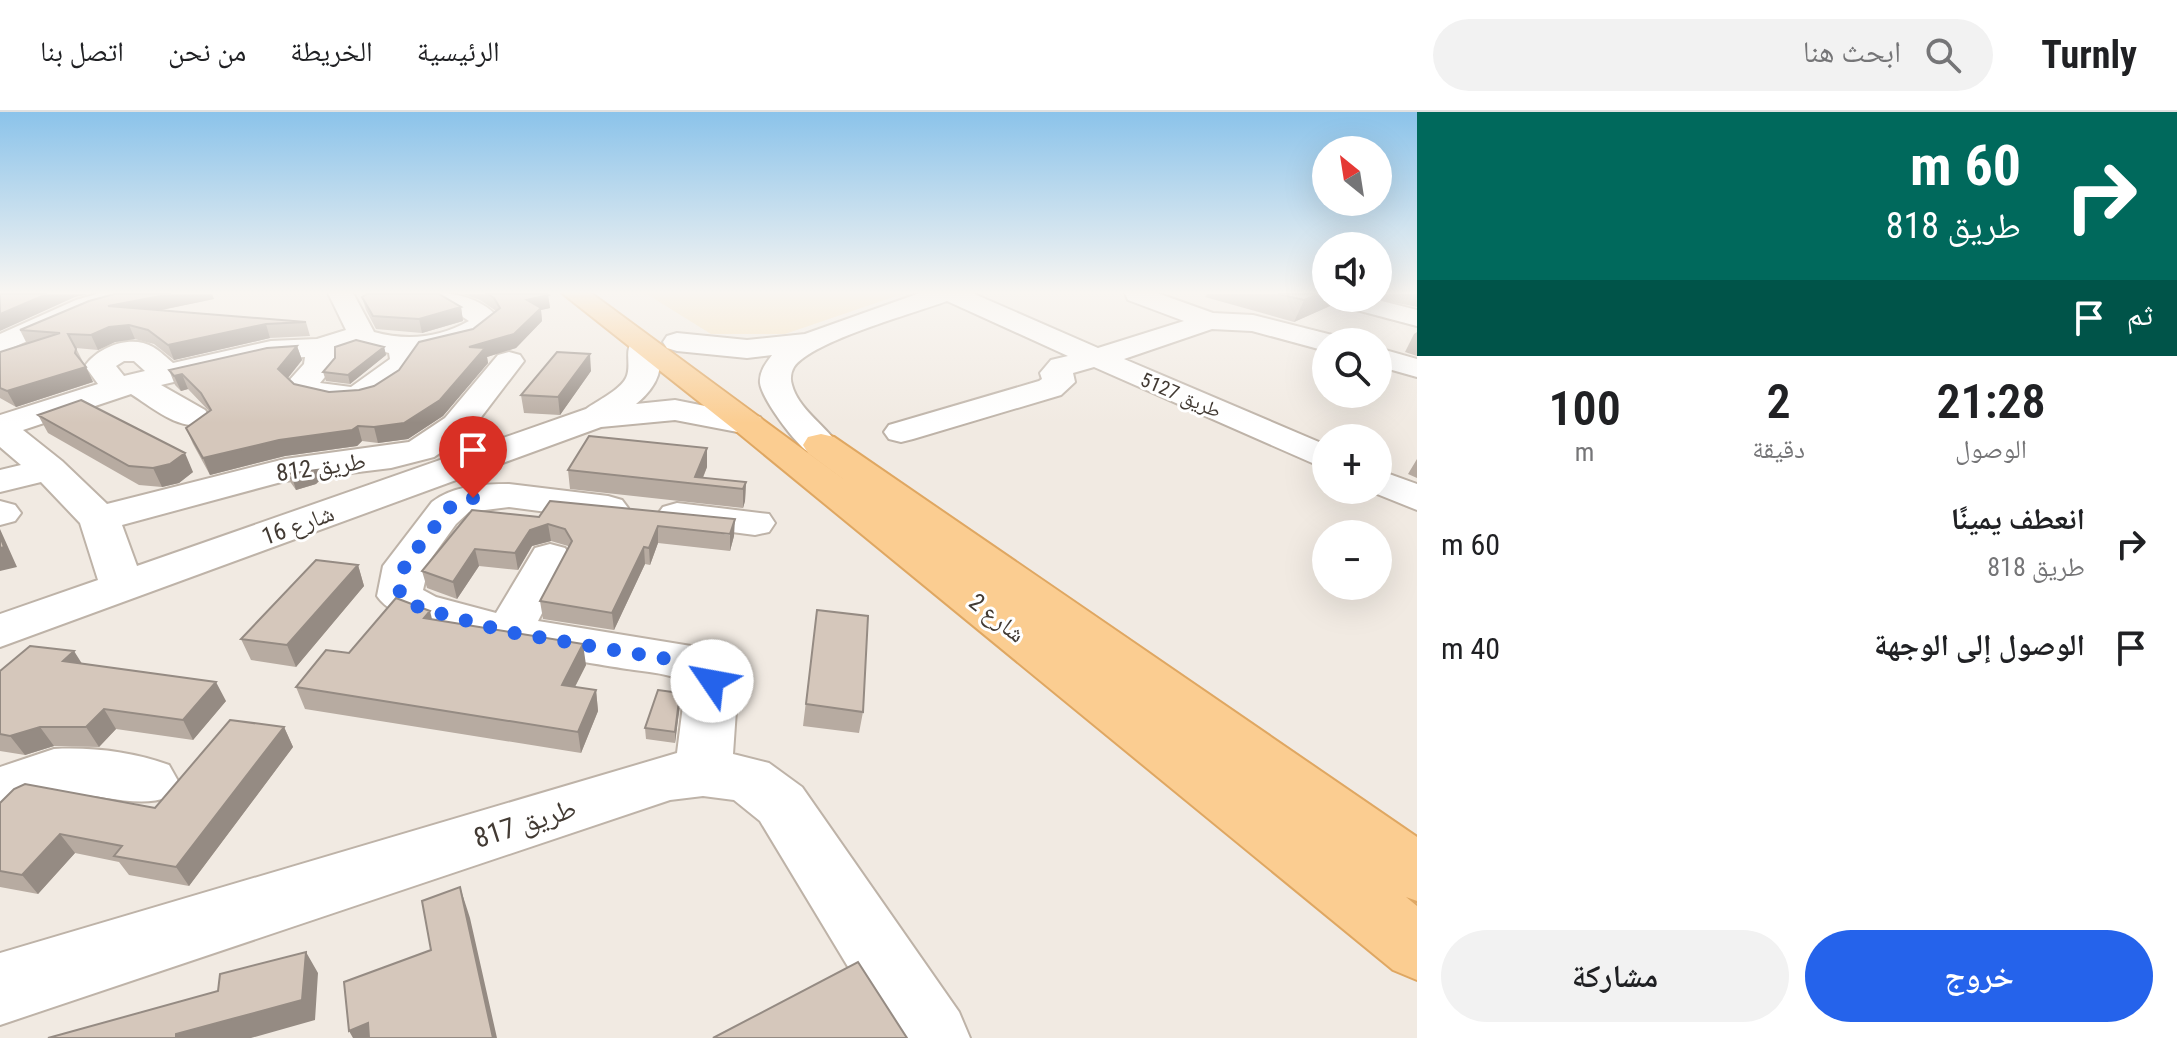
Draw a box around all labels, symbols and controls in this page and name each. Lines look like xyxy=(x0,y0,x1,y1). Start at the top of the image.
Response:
search box xyxy=(1433,19,1993,91)
icon: search xyxy=(1921,33,1965,77)
text: Turnly xyxy=(2041,33,2137,77)
text: ابحث هنا xyxy=(1803,34,1901,69)
text: اتصل بنا xyxy=(40,35,124,68)
text: من نحن xyxy=(168,35,246,68)
text: الخريطة xyxy=(290,35,373,68)
text: الرئيسية xyxy=(417,35,500,68)
text: 60 m xyxy=(1910,133,2021,199)
north arrow xyxy=(1312,136,1392,216)
map controls xyxy=(1312,136,1392,600)
icon: right xyxy=(2049,144,2153,248)
text: طريق 818 xyxy=(1886,205,2021,247)
button: sound xyxy=(1312,232,1392,312)
icon: arrive xyxy=(2067,296,2111,340)
text: ثم xyxy=(2127,297,2153,332)
button: search xyxy=(1312,328,1392,408)
street label: طريق 5127 xyxy=(1137,367,1225,423)
text: 2 xyxy=(1767,373,1791,430)
text: 21:28 xyxy=(1936,373,2046,430)
text: 100 xyxy=(1548,380,1621,437)
pin xyxy=(439,416,507,498)
button: + xyxy=(1312,424,1392,504)
icon: arrive xyxy=(451,428,495,472)
text: دقيقة xyxy=(1752,434,1805,464)
text: الوصول xyxy=(1955,434,2027,464)
text: m xyxy=(1575,437,1594,467)
street label: طريق 812 xyxy=(274,447,368,487)
street label: شارع 16 xyxy=(258,499,338,552)
text: انعطف يمينًا xyxy=(1951,501,2085,536)
button: − xyxy=(1312,520,1392,600)
icon: right xyxy=(2109,522,2153,566)
text: 60 m xyxy=(1441,527,1500,562)
text: طريق 818 xyxy=(1987,552,2085,582)
street label: شارع 2 xyxy=(963,588,1030,649)
icon: arrive xyxy=(2109,626,2153,670)
text: الوصول إلى الوجهة xyxy=(1874,627,2085,662)
text: 40 m xyxy=(1441,631,1500,666)
position arrow xyxy=(670,639,754,723)
street label: طريق 817 xyxy=(470,791,580,856)
button: مشاركة xyxy=(1441,930,1789,1022)
button: خروج xyxy=(1805,930,2153,1022)

